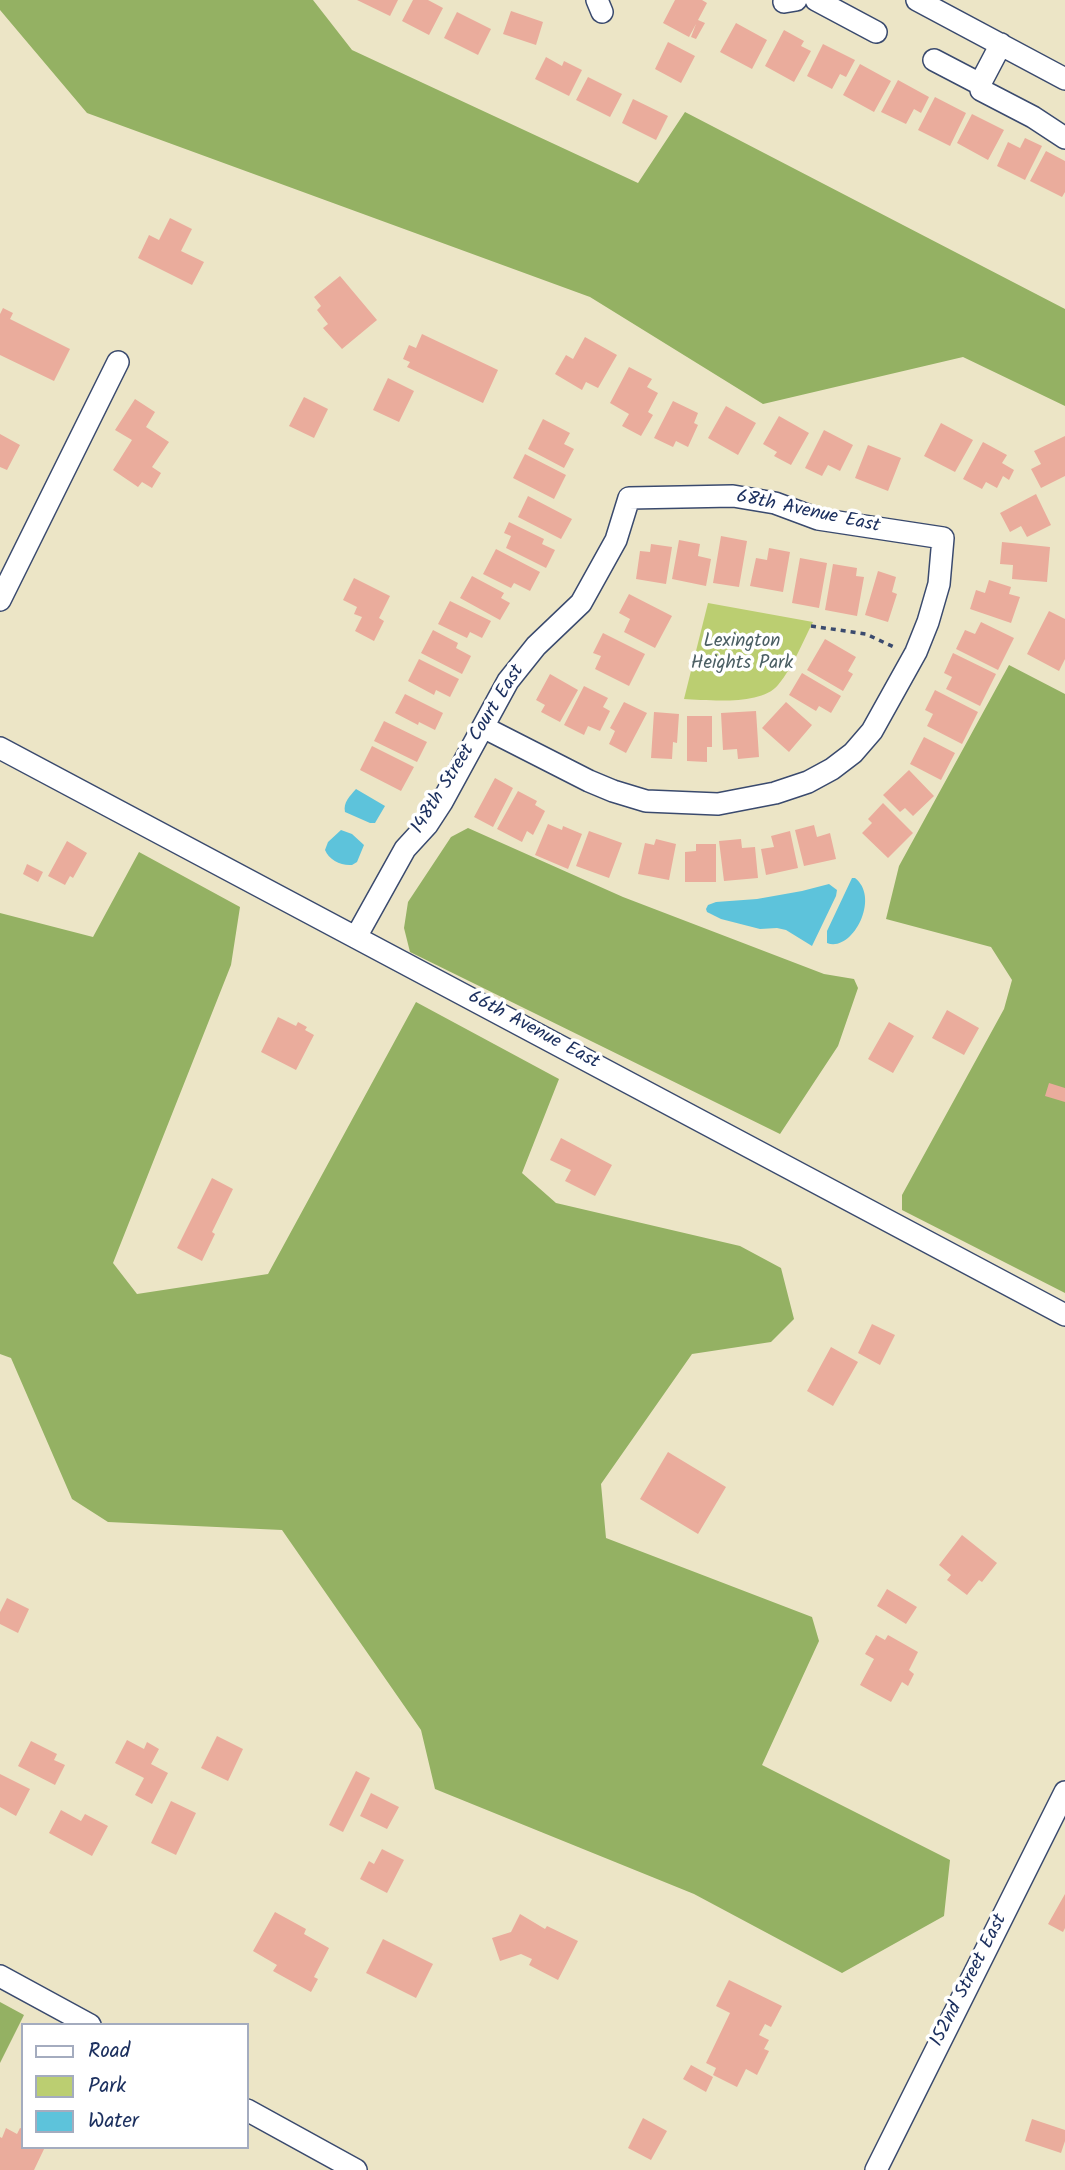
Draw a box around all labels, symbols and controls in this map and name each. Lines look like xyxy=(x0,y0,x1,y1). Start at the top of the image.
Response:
street label: 68th Avenue East xyxy=(734,487,882,539)
park label: Lexington Heights Park xyxy=(691,632,793,676)
street label: 148th Street Court East xyxy=(408,661,530,839)
street label: 66th Avenue East xyxy=(463,987,603,1075)
street label: 152nd Street East xyxy=(927,1911,1013,2051)
legend xyxy=(21,2023,248,2149)
text: Road xyxy=(88,2035,130,2068)
text: Park xyxy=(88,2070,126,2103)
text: Water xyxy=(88,2105,139,2138)

